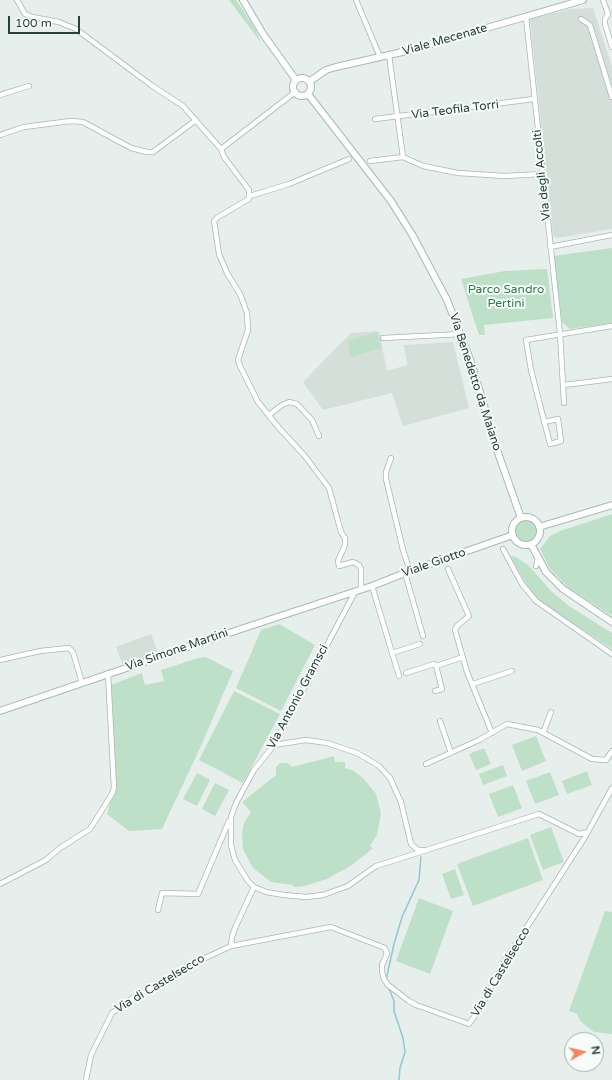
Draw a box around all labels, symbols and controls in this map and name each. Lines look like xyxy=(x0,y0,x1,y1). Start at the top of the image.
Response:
scale bar xyxy=(10,8,82,34)
text: 100 m xyxy=(15,16,52,30)
street label: Viale Mecenate xyxy=(401,21,489,59)
street label: Via Teofila Torri xyxy=(410,97,500,123)
street label: Via degli Accolti xyxy=(530,129,554,221)
park label: Parco Sandro Pertini xyxy=(468,283,544,311)
street label: Via Benedetto da Maiano xyxy=(446,311,504,453)
street label: Viale Giotto xyxy=(400,545,468,581)
street label: Via Simone Martini xyxy=(124,626,230,674)
street label: Via Antonio Gramsci xyxy=(264,642,332,752)
street label: Via di Castelsecco xyxy=(468,924,534,1020)
street label: Via di Castelsecco xyxy=(112,951,208,1017)
north arrow xyxy=(564,1032,604,1072)
text: N xyxy=(588,1045,602,1056)

